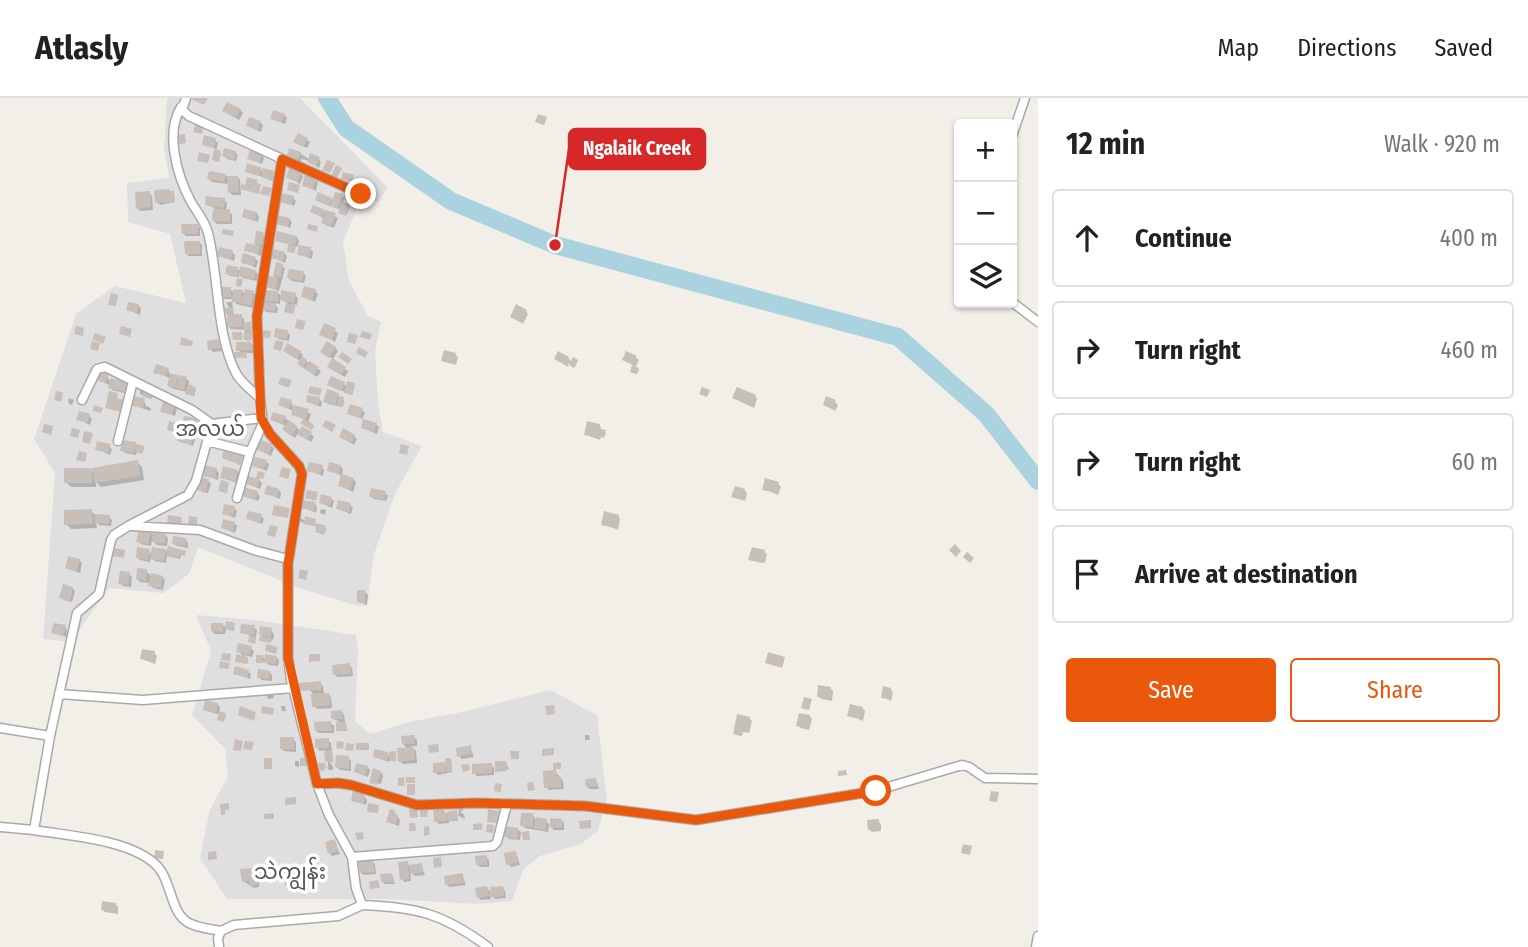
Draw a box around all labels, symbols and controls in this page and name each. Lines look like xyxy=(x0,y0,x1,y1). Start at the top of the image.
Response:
text: Atlasly xyxy=(35,28,128,68)
text: Map xyxy=(1218,34,1259,62)
text: Directions xyxy=(1297,34,1396,62)
text: Saved xyxy=(1434,34,1493,62)
map controls xyxy=(954,119,1017,308)
button: + xyxy=(954,119,1017,182)
text: 12 min xyxy=(1066,126,1145,162)
callout: Ngalaik Creek xyxy=(569,129,705,169)
text: Walk · 920 m xyxy=(1384,130,1500,158)
text: Ngalaik Creek xyxy=(583,137,691,160)
route end xyxy=(345,178,376,209)
button: − xyxy=(954,182,1017,245)
icon: ahead xyxy=(1068,219,1106,257)
text: Continue xyxy=(1135,223,1232,254)
text: 400 m xyxy=(1440,224,1498,252)
button: layers xyxy=(954,245,1017,308)
icon: right xyxy=(1068,331,1106,369)
text: Turn right xyxy=(1135,335,1241,366)
text: 460 m xyxy=(1440,336,1498,364)
district label: အလယ် xyxy=(175,413,245,442)
icon: right xyxy=(1068,443,1106,481)
text: Turn right xyxy=(1135,447,1241,478)
text: 60 m xyxy=(1452,448,1498,476)
icon: arrive xyxy=(1068,555,1106,593)
text: Arrive at destination xyxy=(1135,559,1358,590)
button: Save xyxy=(1066,658,1276,722)
button: Share xyxy=(1290,658,1500,722)
route start xyxy=(860,775,891,806)
district label: သဲကျွန်း xyxy=(254,856,326,891)

